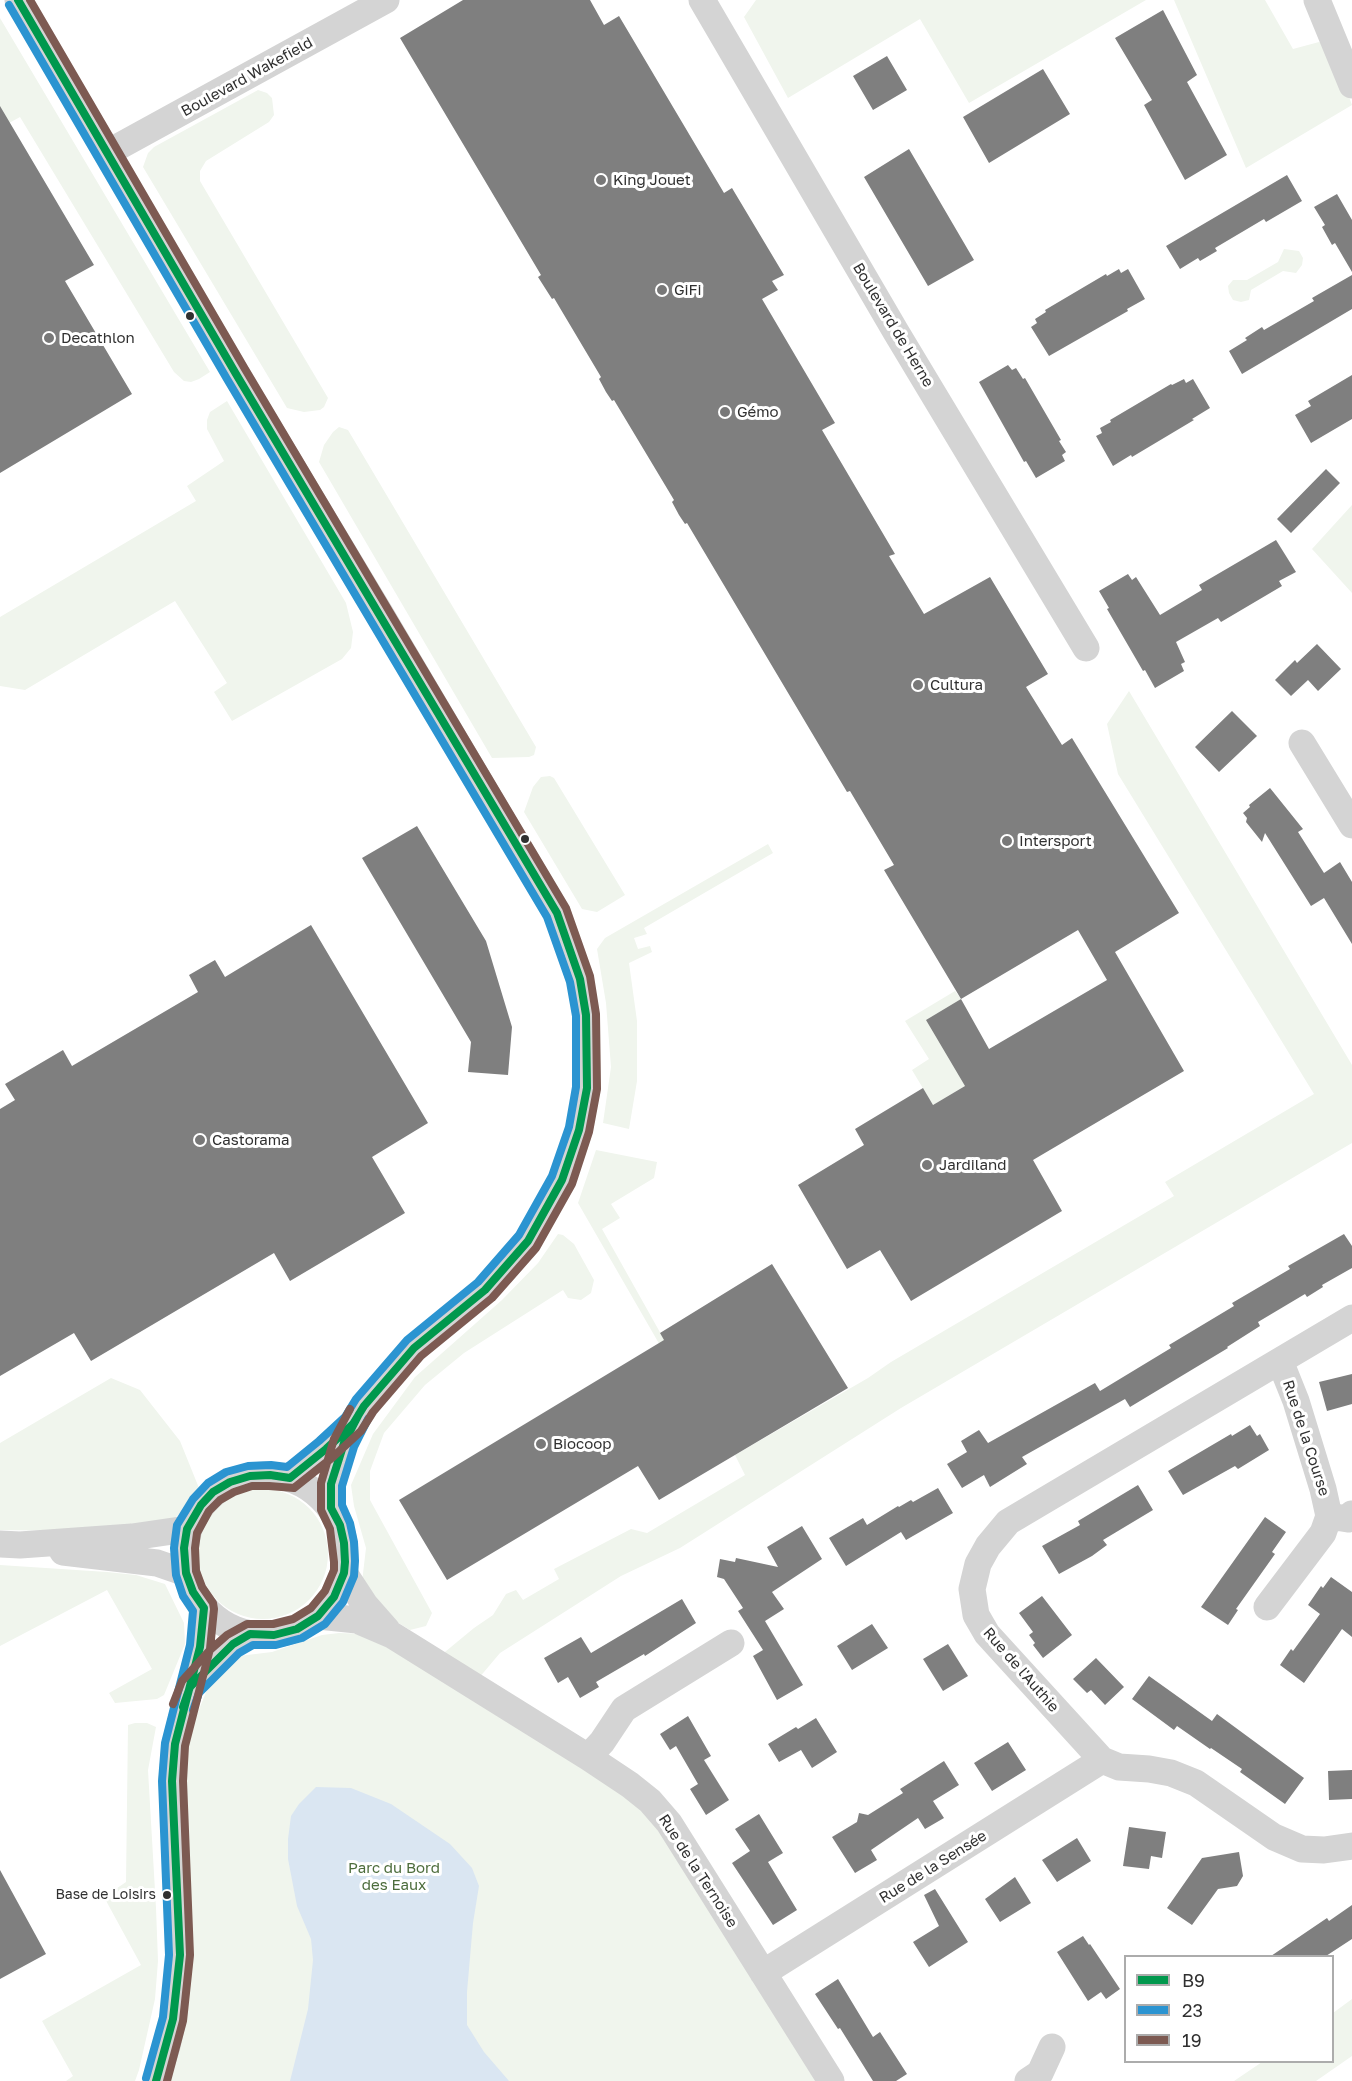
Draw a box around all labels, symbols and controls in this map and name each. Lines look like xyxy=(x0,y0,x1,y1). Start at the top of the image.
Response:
street label: Boulevard Wakefield xyxy=(178,33,316,121)
place label: King Jouet xyxy=(613,171,691,189)
marker: King Jouet xyxy=(594,173,608,187)
street label: Boulevard de Herne xyxy=(849,260,937,390)
place label: GiFi xyxy=(674,281,702,299)
marker: GiFi xyxy=(655,283,669,297)
unlabelled marker xyxy=(184,310,196,322)
place label: Decathlon xyxy=(61,329,135,347)
marker: Decathlon xyxy=(42,331,56,345)
place label: Gémo xyxy=(737,403,779,421)
marker: Gémo xyxy=(718,405,732,419)
place label: Cultura xyxy=(930,676,983,694)
marker: Cultura xyxy=(911,678,925,692)
place label: Intersport xyxy=(1019,832,1092,850)
unlabelled marker xyxy=(519,833,531,845)
marker: Intersport xyxy=(1000,834,1014,848)
place label: Castorama xyxy=(212,1131,290,1149)
marker: Castorama xyxy=(193,1133,207,1147)
place label: Jardiland xyxy=(939,1156,1006,1174)
marker: Jardiland xyxy=(920,1158,934,1172)
street label: Rue de la Course xyxy=(1279,1378,1333,1498)
place label: Biocoop xyxy=(553,1435,611,1453)
marker: Biocoop xyxy=(534,1437,548,1451)
street label: Rue de l'Authie xyxy=(979,1624,1063,1716)
street label: Rue de la Ternoise xyxy=(655,1811,741,1931)
street label: Rue de la Sensée xyxy=(876,1827,990,1907)
park label: Parc du Bord des Eaux xyxy=(348,1859,440,1894)
place label: Base de Loisirs xyxy=(55,1887,156,1903)
marker: Base de Loisirs xyxy=(161,1889,173,1901)
legend xyxy=(1124,1955,1334,2063)
text: B9 xyxy=(1182,1969,1205,1991)
text: 23 xyxy=(1182,1999,1203,2021)
text: 19 xyxy=(1182,2029,1202,2051)

